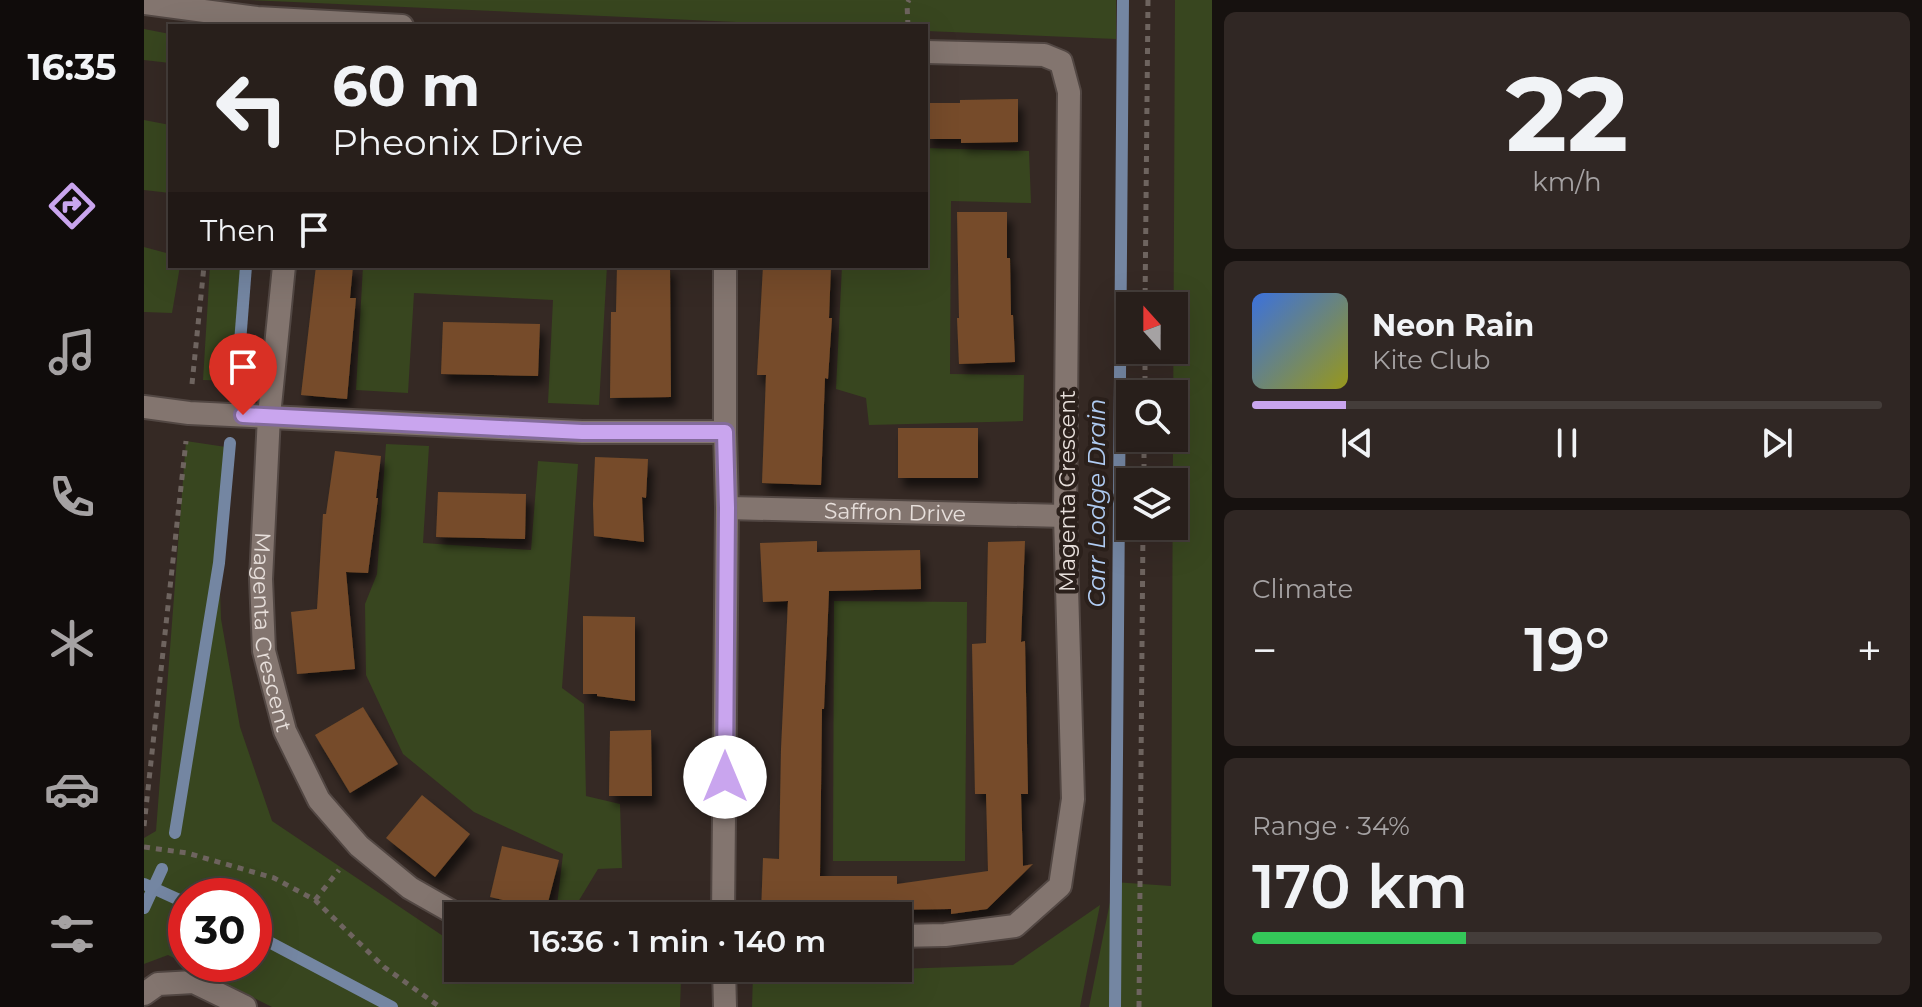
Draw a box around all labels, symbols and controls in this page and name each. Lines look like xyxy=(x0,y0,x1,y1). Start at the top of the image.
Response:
text: 16:35 xyxy=(28,45,116,89)
text: 22 xyxy=(1506,50,1628,177)
text: 60 m xyxy=(332,52,480,120)
icon: left xyxy=(200,56,304,160)
text: Pheonix Drive xyxy=(332,120,583,164)
text: km/h xyxy=(1532,166,1602,198)
icon: directions xyxy=(44,178,100,234)
icon: arrive xyxy=(292,208,336,252)
text: Then xyxy=(200,212,276,249)
north arrow xyxy=(1116,292,1188,364)
map controls xyxy=(1116,292,1188,540)
text: Neon Rain xyxy=(1372,307,1534,344)
icon: music xyxy=(44,324,100,380)
pin xyxy=(209,333,277,415)
text: Kite Club xyxy=(1372,344,1490,376)
icon: arrive xyxy=(221,345,265,389)
button: search xyxy=(1116,380,1188,452)
street label: Magenta Crescent xyxy=(1054,390,1081,592)
water label: Carr Lodge Drain xyxy=(1082,399,1111,607)
icon: previous xyxy=(1335,421,1379,465)
icon: pause xyxy=(1545,421,1589,465)
icon: next xyxy=(1755,421,1799,465)
button: layers xyxy=(1116,468,1188,540)
icon: phone xyxy=(44,469,100,525)
street label: Saffron Drive xyxy=(824,497,966,528)
street label: Magenta Crescent xyxy=(247,531,298,735)
text: Climate xyxy=(1252,573,1353,605)
text: 19° xyxy=(1524,613,1610,686)
icon: climate xyxy=(44,615,100,671)
text: − xyxy=(1252,623,1277,677)
text: + xyxy=(1857,623,1882,677)
position arrow xyxy=(683,735,767,819)
icon: car xyxy=(44,761,100,817)
text: Range · 34% xyxy=(1252,810,1410,842)
text: 170 km xyxy=(1252,850,1468,923)
speed limit sign: 30 xyxy=(168,878,272,982)
icon: filters xyxy=(44,906,100,962)
text: 16:36 · 1 min · 140 m xyxy=(530,923,826,960)

